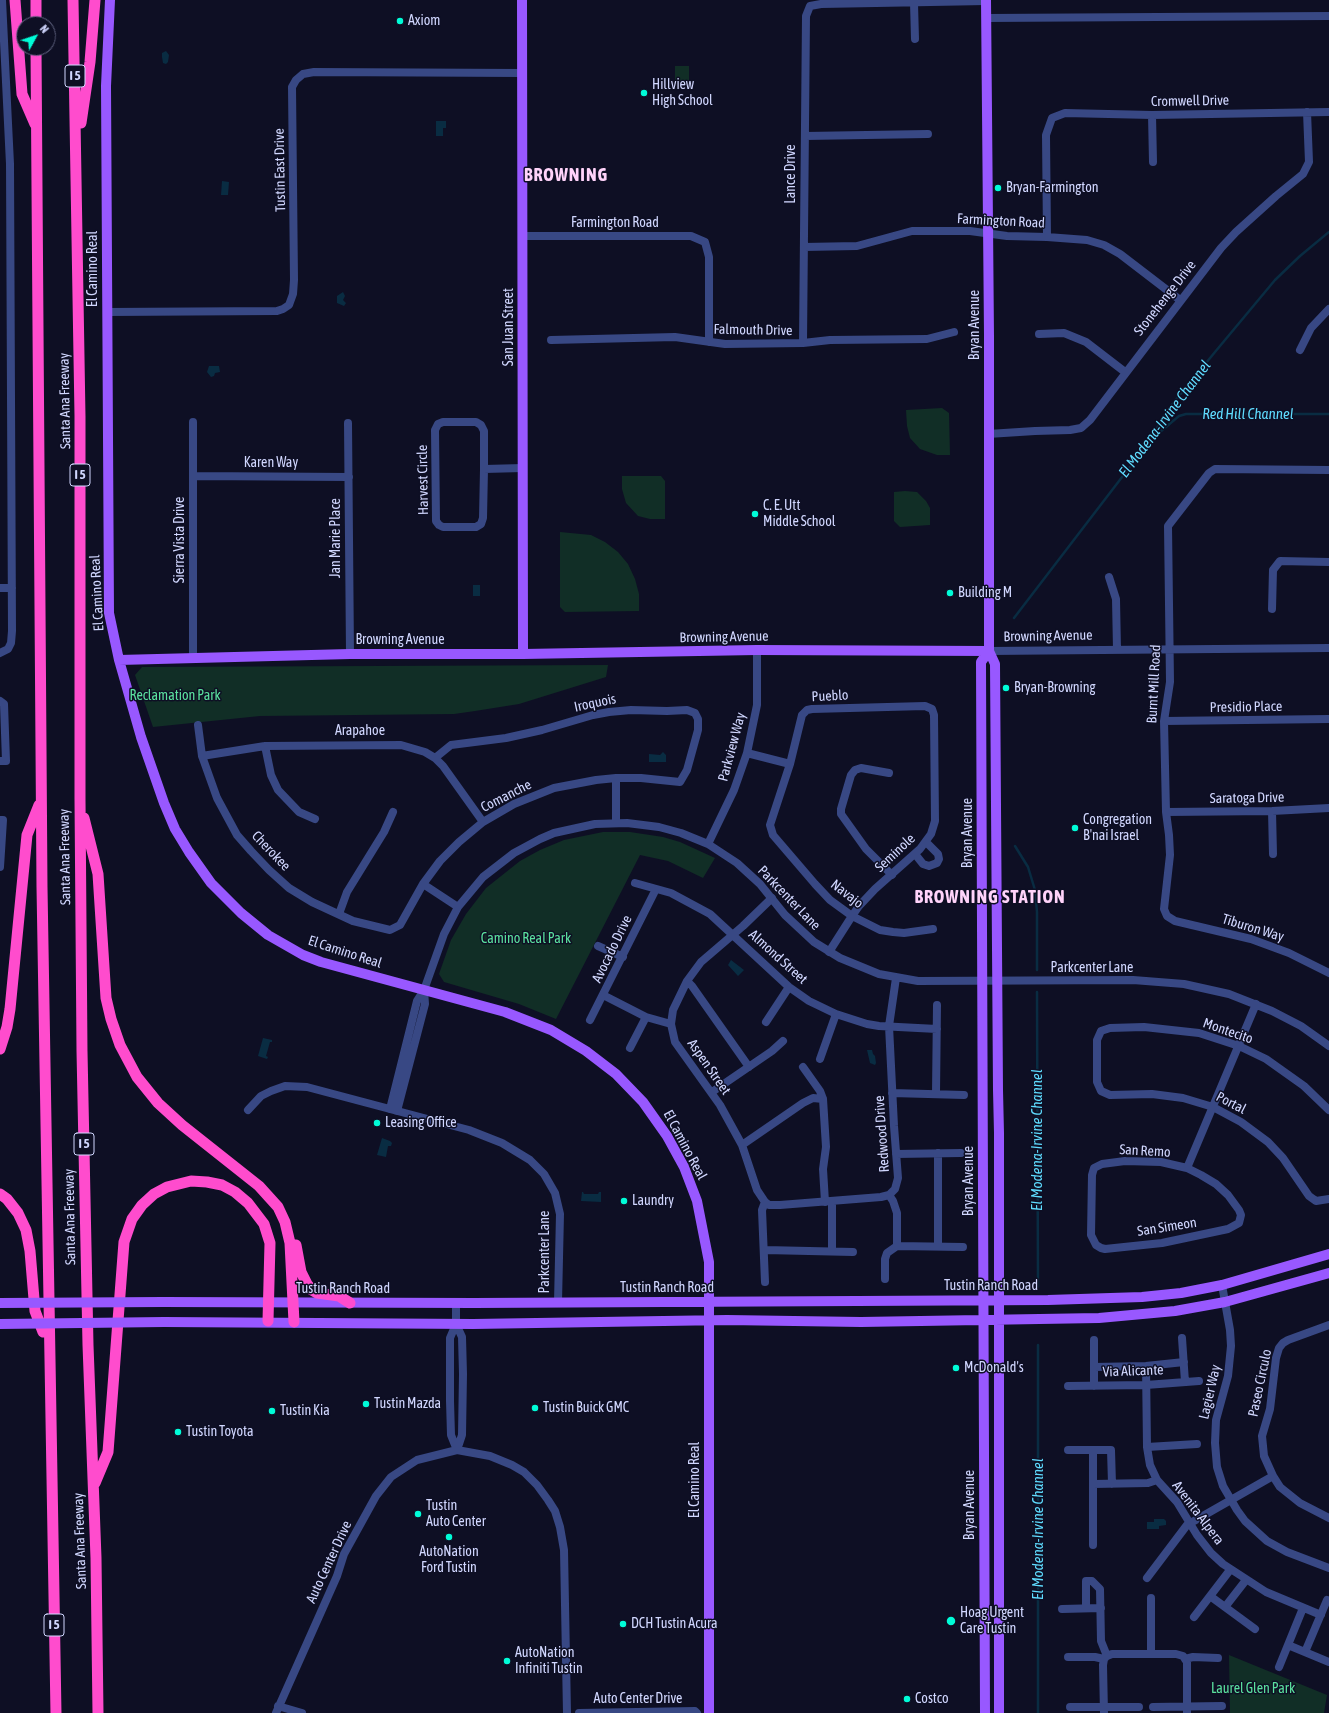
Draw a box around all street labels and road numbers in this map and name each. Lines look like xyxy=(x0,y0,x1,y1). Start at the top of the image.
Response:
road number: I 5 xyxy=(65,65,85,87)
street label: Cromwell Drive xyxy=(1151,92,1229,110)
street label: Tustin East Drive xyxy=(271,128,289,212)
street label: Lance Drive xyxy=(783,144,799,204)
street label: Farmington Road xyxy=(957,210,1045,232)
street label: Farmington Road xyxy=(571,215,659,231)
street label: El Camino Real xyxy=(85,231,101,307)
street label: Stonehenge Drive xyxy=(1130,257,1200,339)
street label: San Juan Street xyxy=(501,288,517,366)
street label: Bryan Avenue xyxy=(967,290,983,360)
street label: Falmouth Drive xyxy=(713,321,793,339)
street label: Santa Ana Freeway xyxy=(56,353,74,449)
street label: Harvest Circle xyxy=(414,445,432,515)
street label: Karen Way xyxy=(244,455,298,471)
road number: I 5 xyxy=(70,464,90,486)
street label: Sierra Vista Drive xyxy=(172,497,188,583)
street label: Jan Marie Place xyxy=(328,498,344,578)
street label: El Camino Real xyxy=(87,554,107,632)
street label: Browning Avenue xyxy=(1003,627,1093,645)
street label: Browning Avenue xyxy=(679,628,769,646)
street label: Browning Avenue xyxy=(355,632,445,648)
street label: Burnt Mill Road xyxy=(1144,644,1164,724)
street label: Pueblo xyxy=(811,687,849,705)
street label: Iroquois xyxy=(573,690,617,716)
street label: Presidio Place xyxy=(1210,698,1282,716)
street label: Parkview Way xyxy=(715,711,749,783)
street label: Arapahoe xyxy=(335,723,385,739)
street label: Comanche xyxy=(478,776,534,816)
street label: Saratoga Drive xyxy=(1210,789,1284,807)
street label: Bryan Avenue xyxy=(960,798,976,868)
street label: Santa Ana Freeway xyxy=(56,809,74,905)
street label: Cherokee xyxy=(248,828,294,874)
street label: Seminole xyxy=(871,830,919,876)
street label: Parkcenter Lane xyxy=(754,862,824,934)
street label: Navajo xyxy=(827,876,867,912)
street label: Tiburon Way xyxy=(1220,911,1286,945)
street label: Avocado Drive xyxy=(588,912,636,986)
street label: Almond Street xyxy=(745,926,811,988)
street label: El Camino Real xyxy=(306,932,384,972)
street label: Parkcenter Lane xyxy=(1051,960,1133,976)
street label: Montecito xyxy=(1201,1015,1255,1047)
street label: Aspen Street xyxy=(684,1036,734,1098)
street label: Portal xyxy=(1213,1088,1249,1118)
street label: Redwood Drive xyxy=(871,1095,893,1173)
street label: El Camino Real xyxy=(660,1107,710,1183)
road number: I 5 xyxy=(74,1133,94,1155)
street label: San Remo xyxy=(1119,1141,1171,1161)
street label: Bryan Avenue xyxy=(961,1146,977,1216)
street label: Santa Ana Freeway xyxy=(61,1169,79,1265)
street label: Parkcenter Lane xyxy=(537,1211,553,1293)
street label: San Simeon xyxy=(1136,1214,1198,1240)
street label: Tustin Ranch Road xyxy=(944,1278,1038,1294)
street label: Tustin Ranch Road xyxy=(620,1280,714,1296)
street label: Tustin Ranch Road xyxy=(296,1281,390,1297)
street label: Paseo Circulo xyxy=(1245,1348,1275,1418)
street label: Via Alicante xyxy=(1102,1362,1164,1380)
street label: Lagier Way xyxy=(1196,1363,1224,1421)
street label: El Camino Real xyxy=(687,1442,703,1518)
street label: Bryan Avenue xyxy=(962,1470,978,1540)
street label: Avenita Alpera xyxy=(1169,1478,1227,1548)
street label: Santa Ana Freeway xyxy=(70,1493,90,1589)
street label: Auto Center Drive xyxy=(303,1518,355,1606)
road number: I 5 xyxy=(44,1614,64,1636)
street label: Auto Center Drive xyxy=(594,1691,682,1707)

